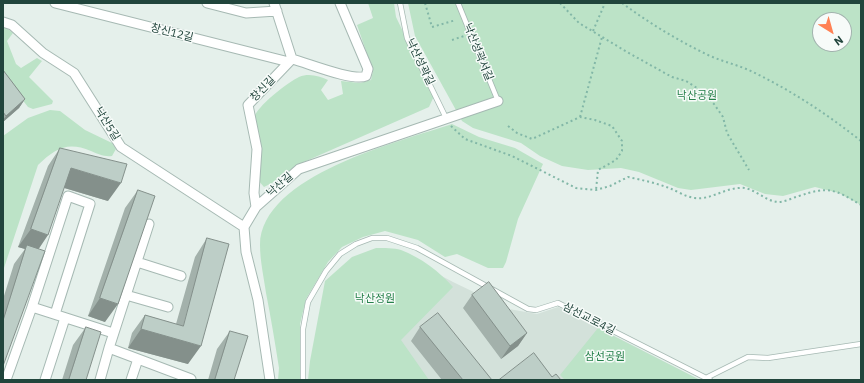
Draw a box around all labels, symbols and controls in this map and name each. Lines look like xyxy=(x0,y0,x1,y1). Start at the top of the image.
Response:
north arrow xyxy=(812,12,852,52)
street label: 창신12길 xyxy=(149,21,195,45)
street label: 낙산성곽서길 xyxy=(461,21,495,83)
text: N xyxy=(831,33,846,49)
street label: 낙산성곽길 xyxy=(403,36,437,88)
street label: 창신길 xyxy=(248,73,278,105)
park label: 낙산공원 xyxy=(677,89,717,103)
street label: 낙산5길 xyxy=(92,105,122,143)
street label: 낙산길 xyxy=(264,170,296,200)
park label: 낙산정원 xyxy=(355,292,395,306)
street label: 삼선교로4길 xyxy=(561,300,617,338)
park label: 삼선공원 xyxy=(585,350,625,364)

